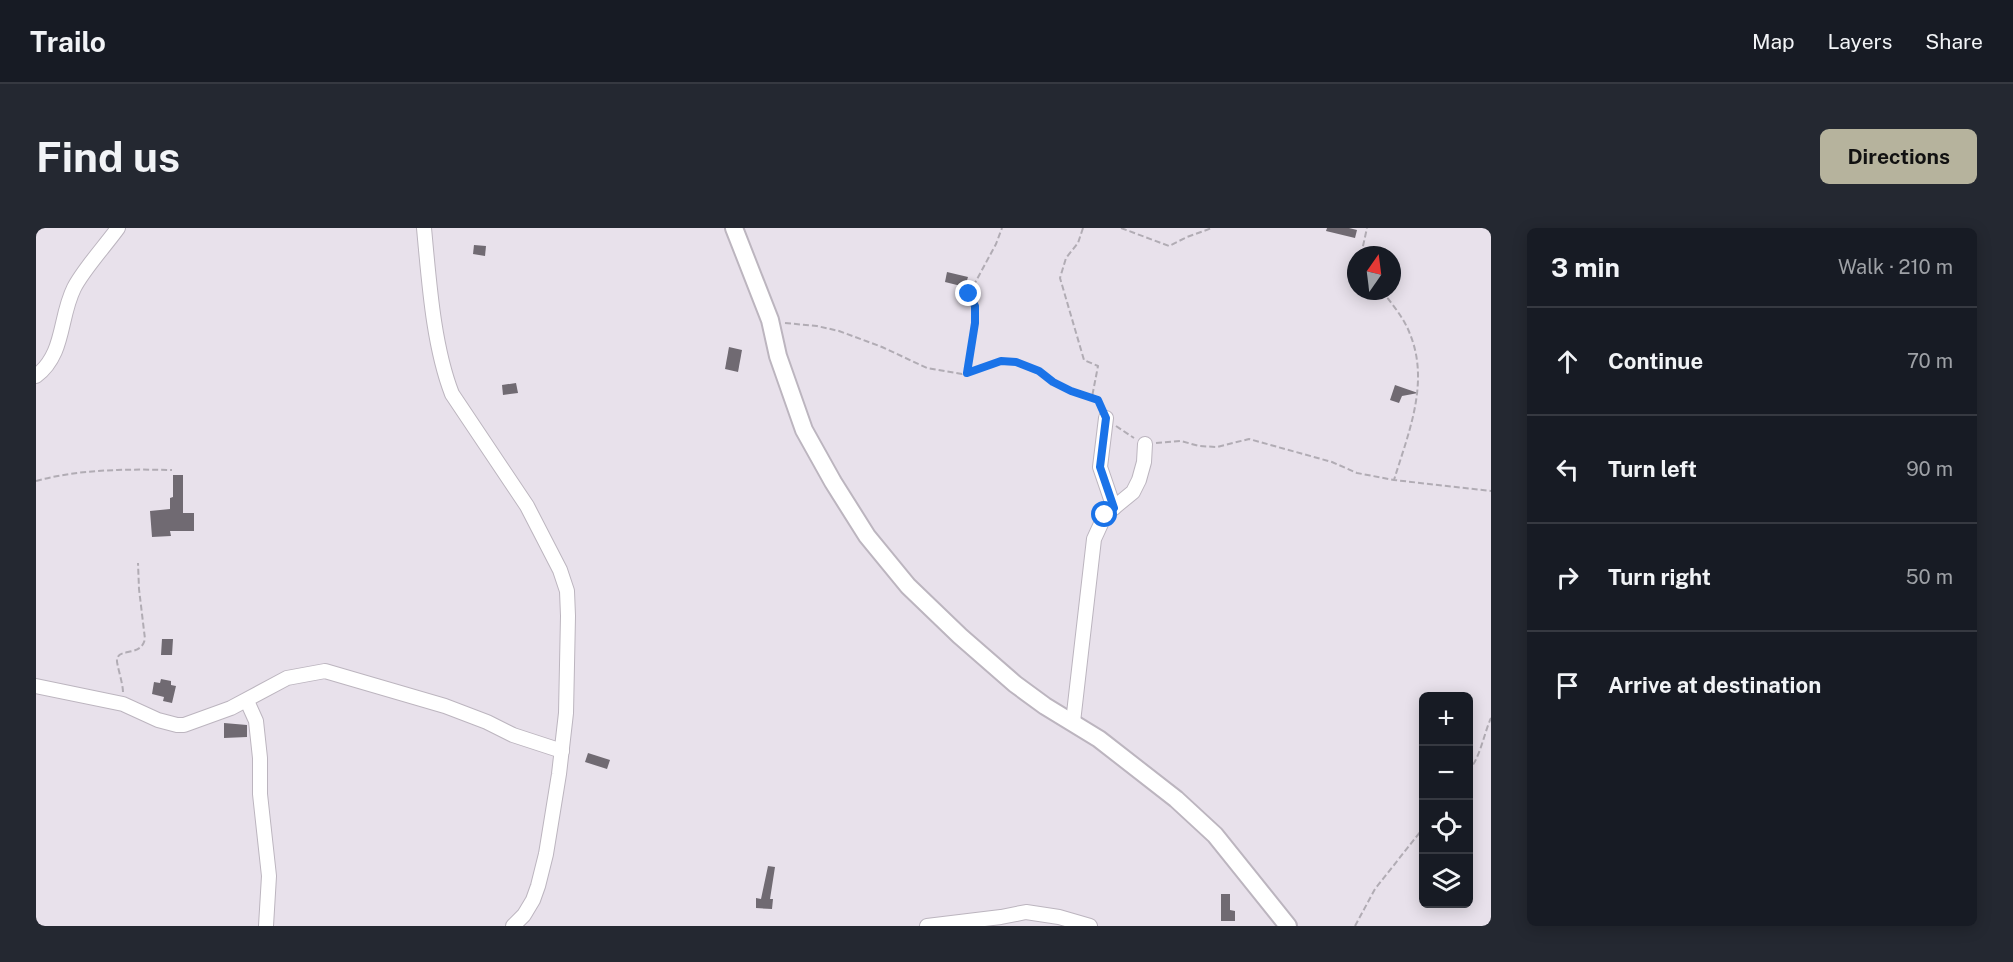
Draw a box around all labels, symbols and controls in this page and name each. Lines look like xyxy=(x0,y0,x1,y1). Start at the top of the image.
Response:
text: Trailo xyxy=(30,25,106,58)
text: Map xyxy=(1752,29,1795,54)
text: Layers xyxy=(1828,29,1892,54)
text: Share xyxy=(1925,29,1983,54)
button: Directions xyxy=(1820,129,1977,184)
text: Find us xyxy=(36,132,180,181)
north arrow xyxy=(1347,246,1401,300)
text: 3 min xyxy=(1551,252,1620,283)
text: Walk · 210 m xyxy=(1838,255,1953,279)
route end xyxy=(955,280,981,306)
icon: ahead xyxy=(1551,345,1584,378)
text: Continue xyxy=(1608,348,1703,374)
text: 70 m xyxy=(1907,349,1953,373)
icon: left xyxy=(1551,453,1584,486)
text: Turn left xyxy=(1608,456,1697,482)
text: 90 m xyxy=(1906,457,1953,481)
route start xyxy=(1091,501,1117,527)
icon: right xyxy=(1551,561,1584,594)
text: Turn right xyxy=(1608,564,1711,590)
text: 50 m xyxy=(1906,565,1953,589)
icon: arrive xyxy=(1551,669,1584,702)
text: Arrive at destination xyxy=(1608,672,1821,698)
map controls xyxy=(1419,692,1473,908)
button: + xyxy=(1419,692,1473,746)
button: − xyxy=(1419,746,1473,800)
button: locate xyxy=(1419,800,1473,854)
button: layers xyxy=(1419,854,1473,908)

